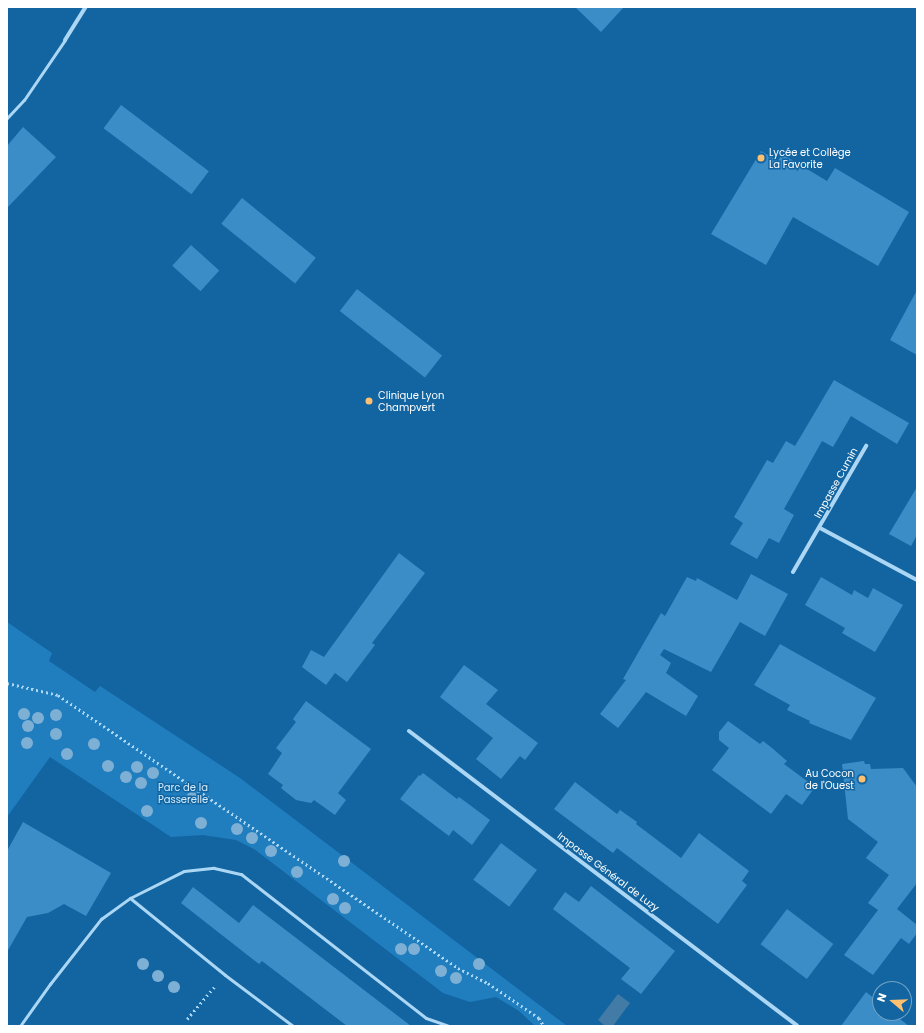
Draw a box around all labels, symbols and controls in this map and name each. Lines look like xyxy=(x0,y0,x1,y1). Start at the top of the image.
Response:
place label: Lycée et Collège La Favorite xyxy=(769,146,851,170)
marker: Lycée et Collège La Favorite xyxy=(756,153,766,163)
place label: Clinique Lyon Champvert xyxy=(378,389,444,412)
marker: Clinique Lyon Champvert xyxy=(363,395,375,407)
street label: Impasse Cumin xyxy=(812,446,860,520)
place label: Au Cocon de l'Ouest xyxy=(805,767,854,790)
marker: Au Cocon de l'Ouest xyxy=(857,774,867,784)
park label: Parc de la Passerelle xyxy=(158,781,208,804)
street label: Impasse Général de Luzy xyxy=(555,830,661,914)
north arrow xyxy=(872,981,912,1021)
text: N xyxy=(873,991,891,1004)

